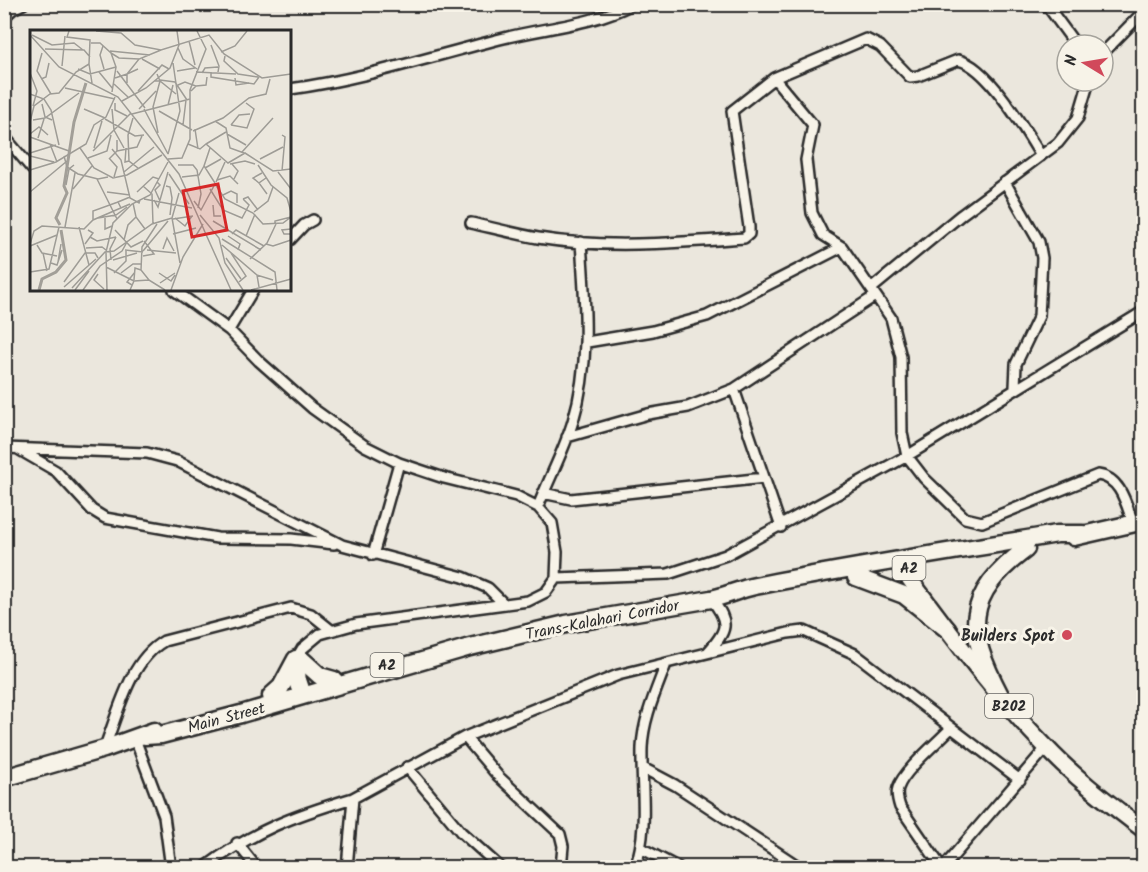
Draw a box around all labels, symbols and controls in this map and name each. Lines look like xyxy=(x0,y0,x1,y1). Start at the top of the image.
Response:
inset map xyxy=(30,30,291,291)
north arrow xyxy=(1055,33,1115,93)
text: N xyxy=(1059,53,1085,68)
road number: A2 xyxy=(892,556,926,580)
street label: Trans-Kalahari Corridor xyxy=(523,593,683,648)
place label: Builders Spot xyxy=(961,624,1056,649)
marker: Builders Spot xyxy=(1060,628,1074,642)
road number: A2 xyxy=(370,653,404,677)
road number: B202 xyxy=(985,694,1033,718)
street label: Main Street xyxy=(185,696,269,741)

